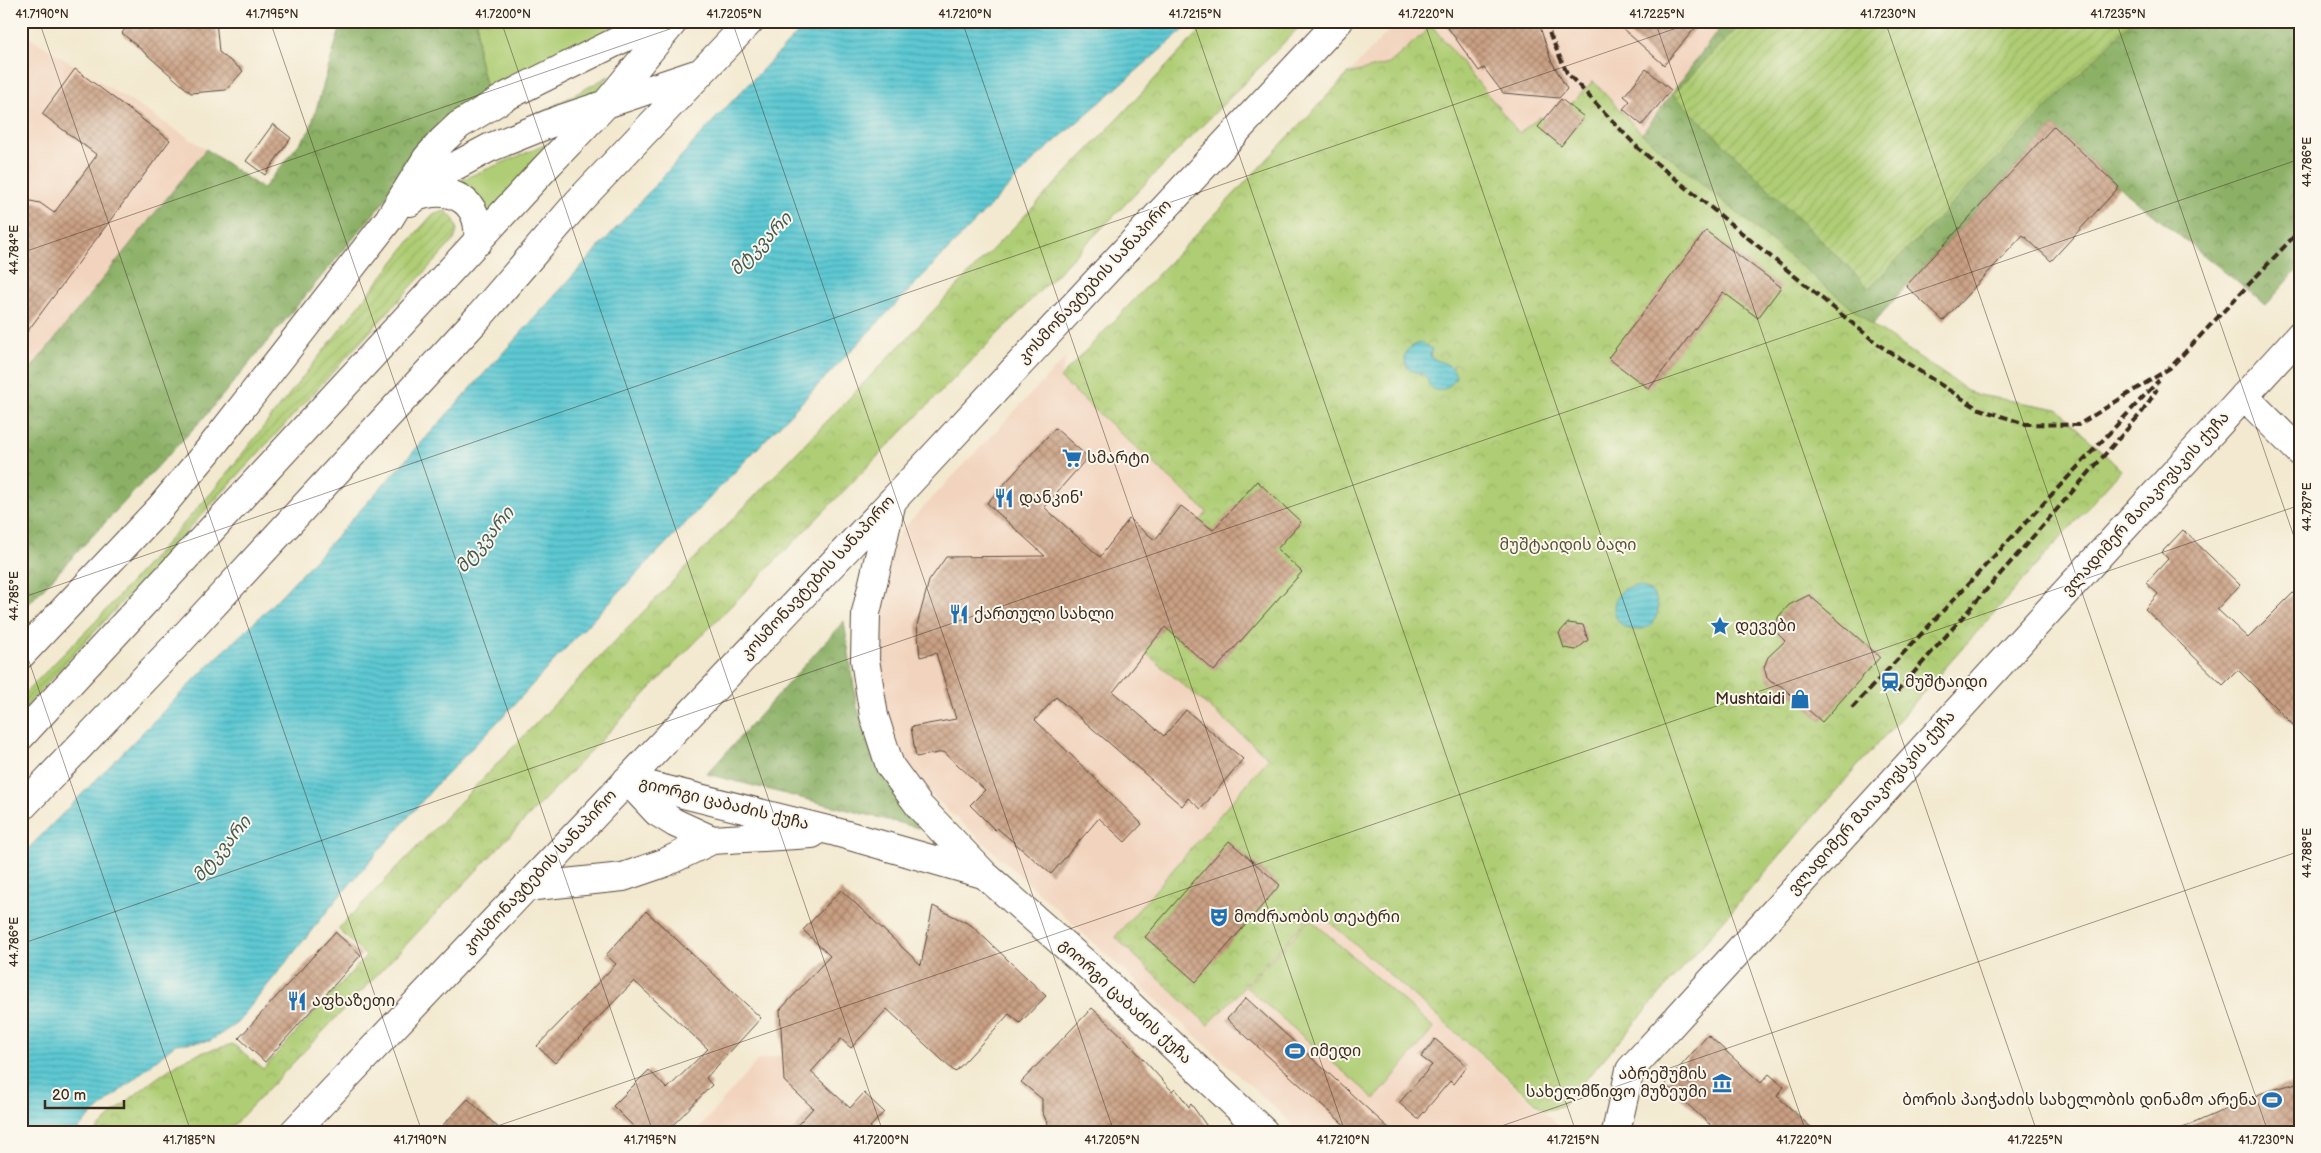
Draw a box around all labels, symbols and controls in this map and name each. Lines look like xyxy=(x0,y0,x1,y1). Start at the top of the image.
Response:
text: 41.7190°N xyxy=(15,7,69,22)
text: 41.7195°N xyxy=(245,7,299,22)
text: 41.7200°N xyxy=(475,7,531,22)
text: 41.7205°N xyxy=(706,7,762,22)
text: 41.7210°N xyxy=(938,7,992,22)
text: 41.7215°N xyxy=(1168,7,1222,22)
text: 41.7220°N xyxy=(1398,7,1454,22)
text: 41.7225°N xyxy=(1629,7,1685,22)
text: 41.7230°N xyxy=(1860,7,1916,22)
text: 41.7235°N xyxy=(2090,7,2146,22)
text: 44.786°E xyxy=(2300,137,2315,187)
street label: კოსმონავტების სანაპირო xyxy=(1014,196,1176,368)
water label: მტკვარი xyxy=(726,208,797,280)
text: 44.784°E xyxy=(7,225,22,275)
street label: ვლადიმერ მაიაკოვსკის ქუჩა xyxy=(2058,408,2234,600)
supermarket icon: სმარტი xyxy=(1061,447,1083,469)
place label: სმარტი xyxy=(1087,449,1149,468)
text: 44.787°E xyxy=(2300,482,2315,532)
restaurant icon: დანკინ' xyxy=(993,487,1015,509)
place label: დანკინ' xyxy=(1019,489,1083,508)
street label: კოსმონავტების სანაპირო xyxy=(737,492,899,664)
water label: მტკვარი xyxy=(451,502,519,577)
park label: მუშტაიდის ბაღი xyxy=(1500,536,1636,555)
text: 44.785°E xyxy=(7,571,22,621)
restaurant icon: ქართული სახლი xyxy=(948,603,970,625)
place label: ქართული სახლი xyxy=(974,605,1114,624)
place icon: დევები xyxy=(1709,615,1731,637)
place label: დევები xyxy=(1735,617,1796,636)
station icon: მუშტაიდი xyxy=(1879,671,1901,693)
place label: მუშტაიდი xyxy=(1905,673,1987,692)
shop icon: Mushtaidi xyxy=(1789,688,1811,710)
place label: Mushtaidi xyxy=(1715,690,1785,709)
street label: ვლადიმერ მაიაკოვსკის ქუჩა xyxy=(1784,707,1960,899)
street label: გიორგი ცაბაძის ქუჩა xyxy=(637,774,811,834)
street label: კოსმონავტების სანაპირო xyxy=(459,786,621,958)
water label: მტკვარი xyxy=(188,811,256,886)
text: 44.788°E xyxy=(2300,828,2315,878)
theatre icon: მოძრაობის თეატრი xyxy=(1208,906,1230,928)
place label: მოძრაობის თეატრი xyxy=(1234,908,1400,927)
text: 44.786°E xyxy=(7,917,22,967)
street label: გიორგი ცაბაძის ქუჩა xyxy=(1055,936,1195,1068)
restaurant icon: აფხაზეთი xyxy=(286,990,308,1012)
place label: აფხაზეთი xyxy=(312,992,395,1011)
sports icon: იმედი xyxy=(1284,1040,1306,1062)
place label: იმედი xyxy=(1310,1042,1361,1061)
place label: აბრეშუმის სახელმწიფო მუზეუმი xyxy=(1526,1065,1707,1102)
museum icon: აბრეშუმის სახელმწიფო მუზეუმი xyxy=(1711,1072,1733,1094)
scale bar xyxy=(45,1078,124,1110)
text: 20 m xyxy=(52,1086,86,1105)
sports icon: ბორის პაიჭაძის სახელობის დინამო არენა xyxy=(2261,1089,2283,1111)
place label: ბორის პაიჭაძის სახელობის დინამო არენა xyxy=(1902,1091,2257,1110)
text: 41.7185°N xyxy=(162,1133,216,1148)
text: 41.7190°N xyxy=(393,1133,447,1148)
text: 41.7195°N xyxy=(623,1133,677,1148)
text: 41.7200°N xyxy=(853,1133,909,1148)
text: 41.7205°N xyxy=(1084,1133,1140,1148)
text: 41.7210°N xyxy=(1316,1133,1370,1148)
text: 41.7215°N xyxy=(1546,1133,1600,1148)
text: 41.7220°N xyxy=(1776,1133,1832,1148)
text: 41.7225°N xyxy=(2007,1133,2063,1148)
text: 41.7230°N xyxy=(2238,1133,2294,1148)

